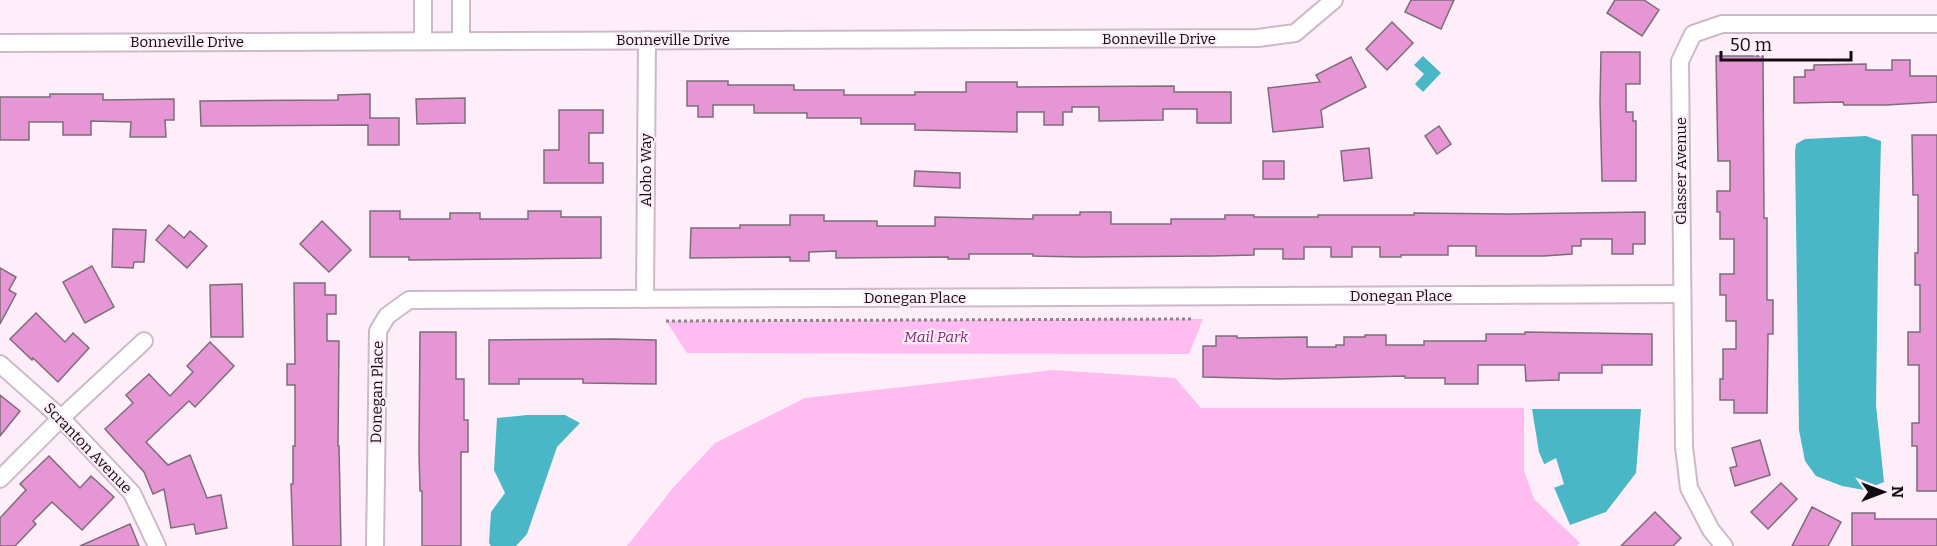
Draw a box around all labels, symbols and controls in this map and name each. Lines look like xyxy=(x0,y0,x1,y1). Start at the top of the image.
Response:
scale bar xyxy=(1721,24,1852,62)
street label: Bonneville Drive xyxy=(1102,30,1216,48)
street label: Bonneville Drive xyxy=(616,31,730,49)
street label: Bonneville Drive xyxy=(130,33,244,51)
text: 50 m xyxy=(1730,34,1772,56)
street label: Glasser Avenue xyxy=(1672,117,1690,225)
street label: Aloho Way xyxy=(637,133,655,207)
street label: Donegan Place xyxy=(1350,287,1452,305)
street label: Donegan Place xyxy=(864,289,966,307)
park label: Mail Park xyxy=(904,328,969,346)
street label: Donegan Place xyxy=(367,341,387,443)
street label: Scranton Avenue xyxy=(40,399,136,497)
north arrow xyxy=(1853,462,1913,522)
text: N xyxy=(1888,486,1907,498)

